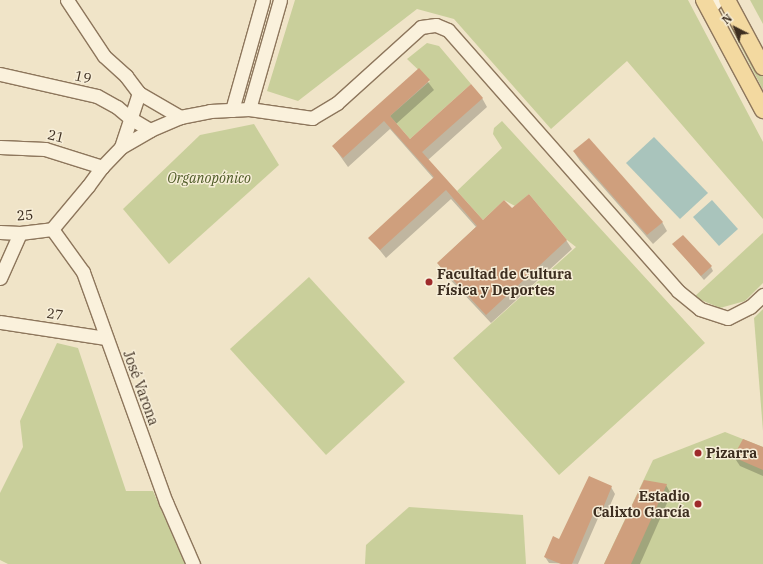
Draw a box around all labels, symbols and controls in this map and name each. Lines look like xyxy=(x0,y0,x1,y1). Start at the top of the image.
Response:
north arrow xyxy=(715,8,755,48)
text: N xyxy=(719,11,735,27)
street label: 19 xyxy=(73,67,93,87)
street label: 21 xyxy=(46,126,66,146)
park label: Organopónico xyxy=(167,170,251,186)
street label: 25 xyxy=(16,206,34,224)
place label: Facultad de Cultura Física y Deportes xyxy=(437,266,572,298)
marker: Facultad de Cultura Física y Deportes xyxy=(424,277,434,287)
street label: 27 xyxy=(46,305,64,323)
street label: José Varona xyxy=(120,348,162,428)
place label: Pizarra xyxy=(706,445,757,461)
marker: Pizarra xyxy=(693,448,703,458)
place label: Estadio Calixto García xyxy=(593,488,690,520)
marker: Estadio Calixto García xyxy=(693,499,703,509)

